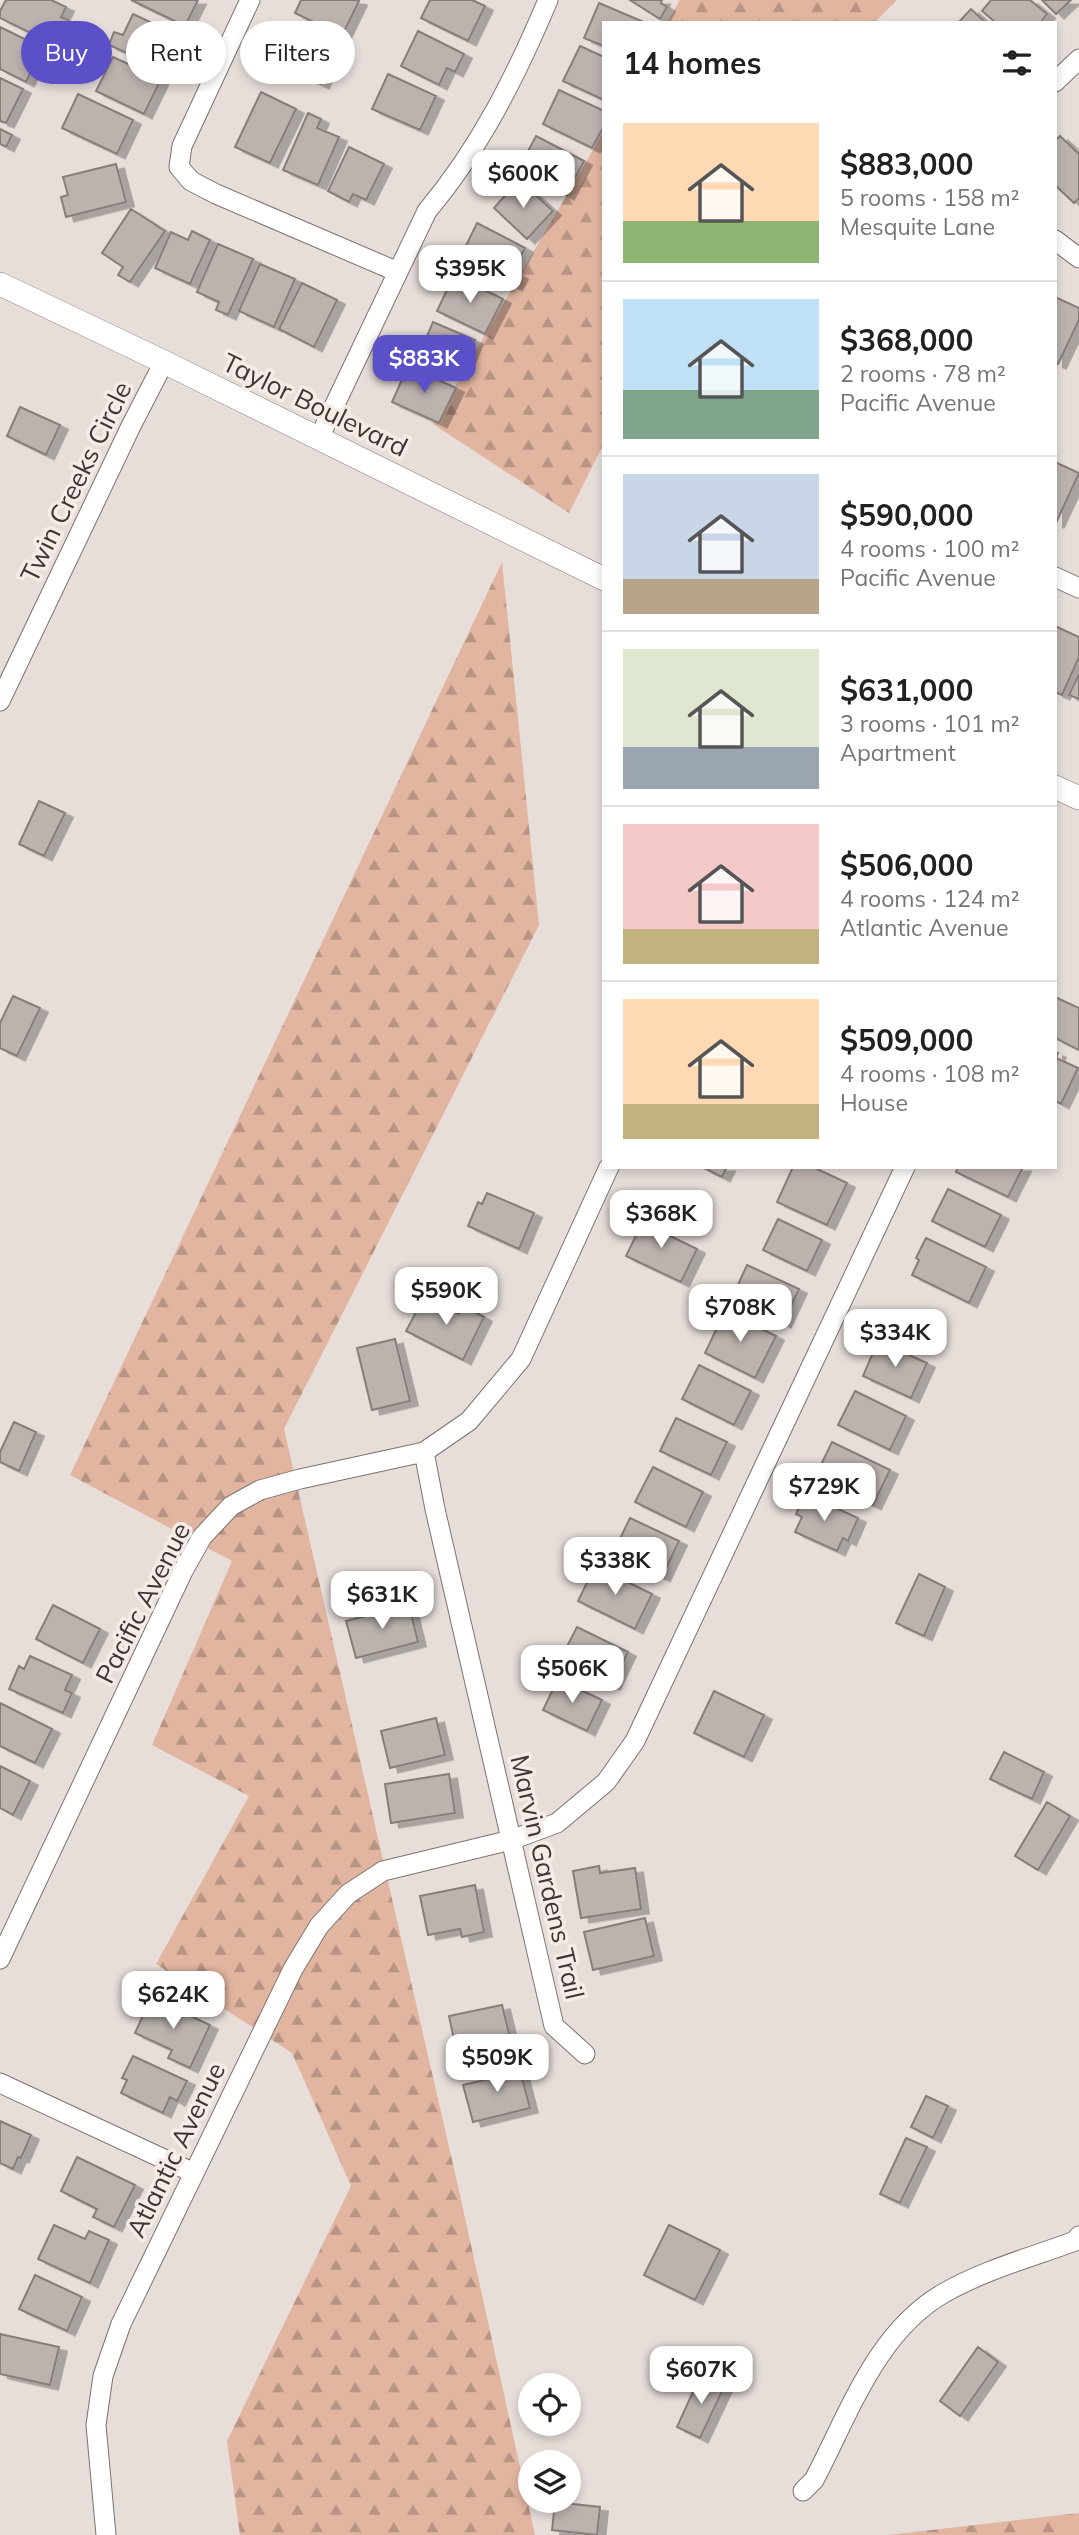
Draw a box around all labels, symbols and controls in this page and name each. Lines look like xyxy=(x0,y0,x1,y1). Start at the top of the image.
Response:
chip: Buy xyxy=(21,21,112,84)
chip: Rent xyxy=(126,21,226,84)
chip: Filters xyxy=(240,21,355,84)
text: 14 homes xyxy=(623,44,762,82)
icon: filters xyxy=(998,44,1036,82)
text: $883,000 xyxy=(840,145,973,183)
pin: $600K xyxy=(474,150,572,210)
icon: home xyxy=(679,151,763,235)
text: $600K xyxy=(488,158,558,187)
text: 5 rooms · 158 m² xyxy=(840,183,1020,212)
text: Mesquite Lane xyxy=(840,212,995,241)
pin: $395K xyxy=(421,246,519,305)
text: $395K xyxy=(435,253,505,282)
text: $368,000 xyxy=(840,321,973,359)
icon: home xyxy=(679,327,763,411)
pin: $883K xyxy=(375,336,473,395)
text: $883K xyxy=(389,343,459,372)
street label: Taylor Boulevard xyxy=(217,345,413,464)
text: 2 rooms · 78 m² xyxy=(840,359,1006,388)
street label: Twin Creeks Circle xyxy=(13,376,138,588)
text: Pacific Avenue xyxy=(840,388,996,417)
text: $590,000 xyxy=(840,496,973,534)
icon: home xyxy=(679,502,763,586)
text: 4 rooms · 100 m² xyxy=(840,534,1020,563)
text: Pacific Avenue xyxy=(840,563,996,592)
text: $631,000 xyxy=(840,671,973,709)
icon: home xyxy=(679,677,763,761)
text: 3 rooms · 101 m² xyxy=(840,709,1020,738)
text: Apartment xyxy=(840,738,956,767)
text: $506,000 xyxy=(840,846,973,884)
icon: home xyxy=(679,852,763,936)
text: 4 rooms · 124 m² xyxy=(840,884,1020,913)
text: Atlantic Avenue xyxy=(840,913,1008,942)
text: $509,000 xyxy=(840,1021,973,1059)
icon: home xyxy=(679,1027,763,1111)
text: 4 rooms · 108 m² xyxy=(840,1059,1020,1088)
text: House xyxy=(840,1088,908,1117)
pin: $368K xyxy=(612,1190,710,1250)
text: $368K xyxy=(626,1198,696,1227)
pin: $590K xyxy=(397,1268,495,1327)
text: $590K xyxy=(411,1275,481,1304)
pin: $708K xyxy=(691,1284,789,1344)
text: $708K xyxy=(705,1292,775,1321)
pin: $334K xyxy=(846,1310,944,1369)
text: $334K xyxy=(860,1317,930,1346)
pin: $729K xyxy=(775,1464,873,1523)
text: $729K xyxy=(789,1471,859,1500)
street label: Pacific Avenue xyxy=(88,1517,197,1689)
pin: $338K xyxy=(566,1538,664,1597)
text: $338K xyxy=(580,1545,650,1574)
pin: $631K xyxy=(333,1572,431,1631)
text: $631K xyxy=(347,1579,417,1608)
pin: $506K xyxy=(523,1646,621,1705)
text: $506K xyxy=(537,1653,607,1682)
street label: Marvin Gardens Trail xyxy=(503,1752,592,2002)
pin: $624K xyxy=(124,1972,222,2031)
text: $624K xyxy=(138,1979,208,2008)
pin: $509K xyxy=(448,2035,546,2094)
text: $509K xyxy=(462,2042,532,2071)
street label: Atlantic Avenue xyxy=(119,2057,232,2243)
pin: $607K xyxy=(652,2346,750,2406)
text: $607K xyxy=(666,2354,736,2383)
map controls xyxy=(518,2373,581,2513)
button: locate xyxy=(518,2373,581,2436)
button: layers xyxy=(518,2450,581,2513)

